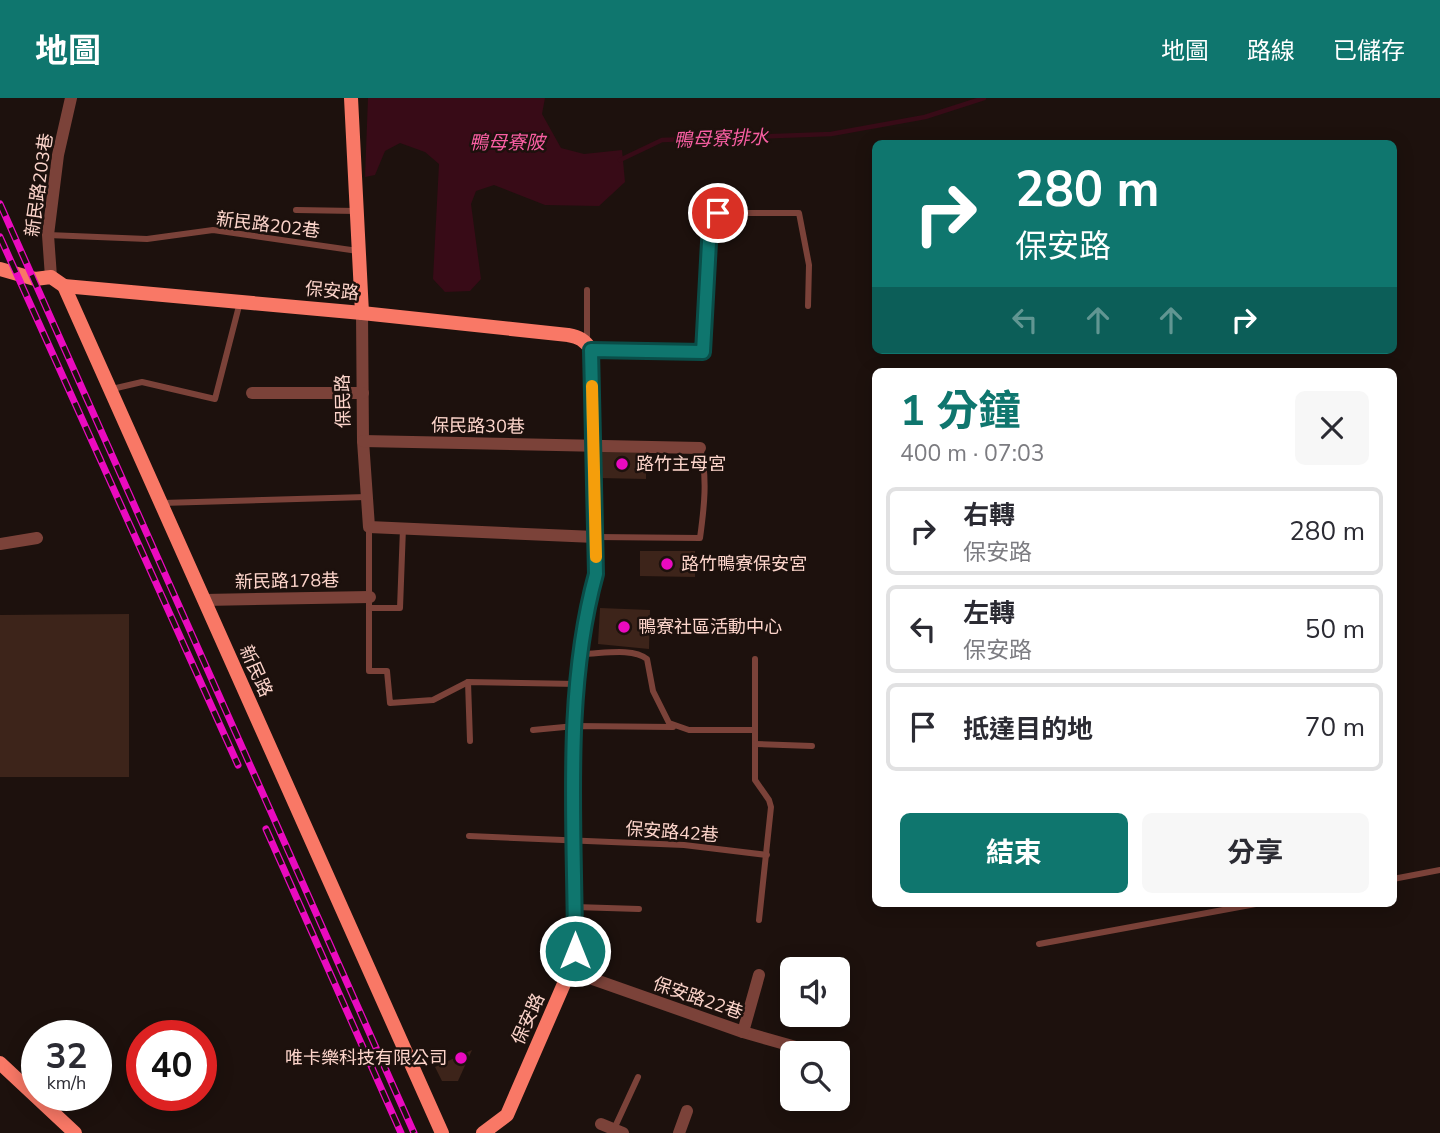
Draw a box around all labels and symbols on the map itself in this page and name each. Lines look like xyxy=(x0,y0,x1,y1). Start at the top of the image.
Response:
water label: 鴨母寮排水 xyxy=(673,124,770,154)
water label: 鴨母寮陂 xyxy=(469,130,548,156)
street label: 新民路203巷 xyxy=(20,132,58,238)
pin xyxy=(688,183,748,243)
street label: 新民路202巷 xyxy=(215,207,321,243)
street label: 保安路 xyxy=(304,277,360,305)
street label: 保民路 xyxy=(331,374,355,428)
street label: 保民路30巷 xyxy=(431,413,525,439)
place label: 路竹主母宮 xyxy=(636,452,726,476)
marker: 路竹主母宮 xyxy=(614,456,630,472)
place label: 路竹鴨寮保安宮 xyxy=(681,552,807,576)
marker: 路竹鴨寮保安宮 xyxy=(659,556,675,572)
street label: 新民路178巷 xyxy=(235,568,339,594)
place label: 鴨寮社區活動中心 xyxy=(638,615,782,639)
marker: 鴨寮社區活動中心 xyxy=(616,619,632,635)
street label: 新民路 xyxy=(234,641,278,701)
street label: 保安路42巷 xyxy=(624,817,720,847)
position arrow xyxy=(538,914,612,988)
street label: 保安路22巷 xyxy=(650,971,746,1025)
street label: 保安路 xyxy=(506,989,550,1049)
speed limit sign: 40 xyxy=(126,1020,217,1111)
place label: 唯卡樂科技有限公司 xyxy=(285,1046,447,1070)
marker: 唯卡樂科技有限公司 xyxy=(453,1050,469,1066)

